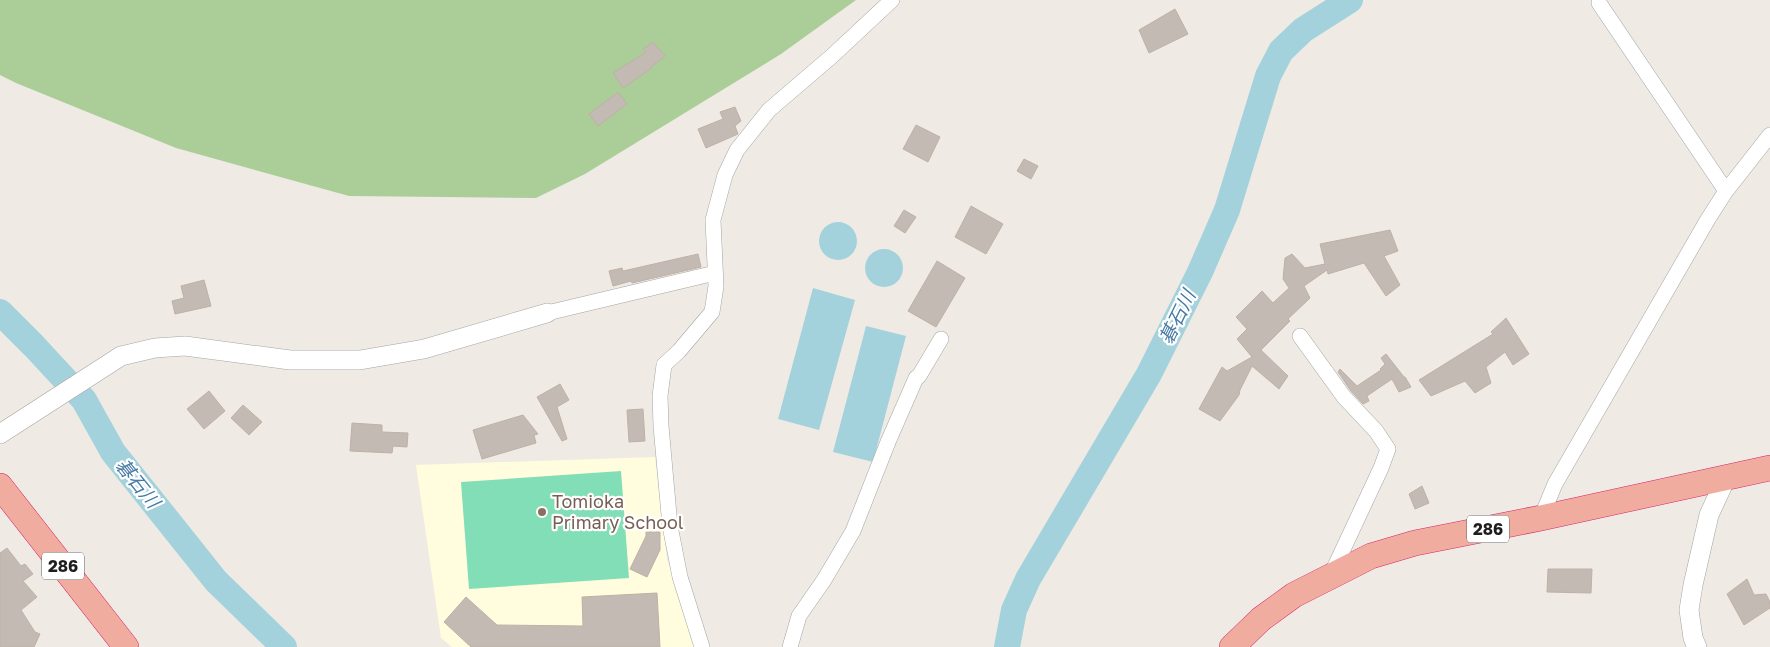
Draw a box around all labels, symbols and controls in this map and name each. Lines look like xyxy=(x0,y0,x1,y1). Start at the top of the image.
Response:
water label: 碁石川 xyxy=(1154,284,1200,347)
water label: 碁石川 xyxy=(112,453,167,514)
place label: Tomioka Primary School xyxy=(552,490,684,533)
marker: Tomioka Primary School xyxy=(536,506,548,518)
road number: 286 xyxy=(1467,516,1509,542)
road number: 286 xyxy=(42,552,84,580)

